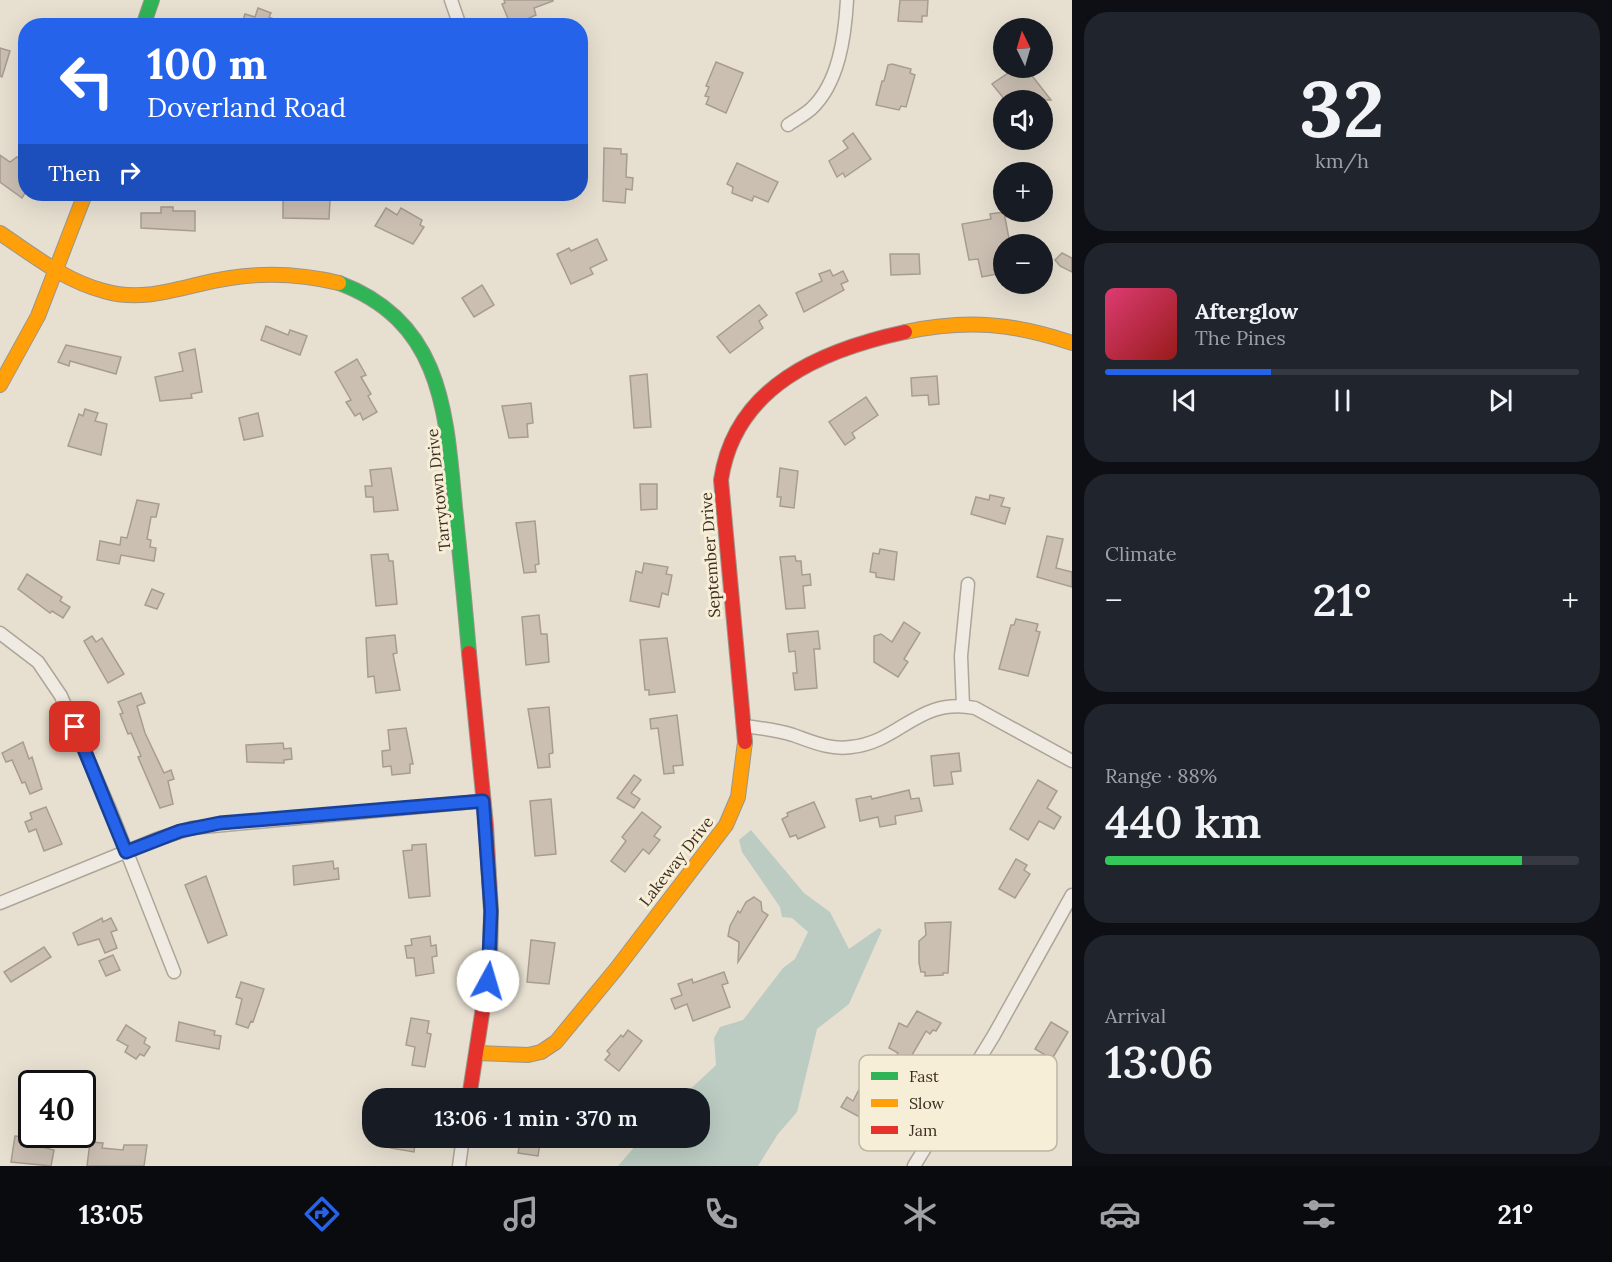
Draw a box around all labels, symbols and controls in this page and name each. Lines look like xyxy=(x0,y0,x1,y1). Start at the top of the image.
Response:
north arrow xyxy=(993,18,1053,78)
map controls xyxy=(993,18,1053,294)
text: 100 m xyxy=(147,37,267,91)
icon: left xyxy=(48,42,126,120)
text: 32 xyxy=(1299,59,1385,158)
text: Doverland Road xyxy=(147,90,346,124)
button: sound xyxy=(993,90,1053,150)
text: km/h xyxy=(1315,148,1369,173)
icon: right xyxy=(113,156,146,189)
text: Then xyxy=(48,159,101,187)
button: + xyxy=(993,162,1053,222)
button: − xyxy=(993,234,1053,294)
text: Afterglow xyxy=(1195,297,1298,325)
text: The Pines xyxy=(1195,325,1286,350)
icon: previous xyxy=(1168,384,1201,417)
icon: pause xyxy=(1326,384,1359,417)
icon: next xyxy=(1484,384,1517,417)
street label: Tarrytown Drive xyxy=(422,428,454,552)
street label: September Drive xyxy=(696,491,724,618)
text: Climate xyxy=(1105,541,1177,566)
text: 21° xyxy=(1312,571,1372,628)
text: − xyxy=(1105,579,1123,621)
text: + xyxy=(1561,579,1579,621)
pin xyxy=(49,701,100,752)
icon: arrive xyxy=(58,710,91,743)
text: Range · 88% xyxy=(1105,763,1217,788)
text: 440 km xyxy=(1105,793,1261,850)
street label: Lakeway Drive xyxy=(635,812,717,910)
position arrow xyxy=(456,949,520,1013)
text: Arrival xyxy=(1105,1003,1166,1028)
text: 13:06 xyxy=(1105,1033,1213,1090)
legend xyxy=(859,1055,1057,1151)
text: Fast xyxy=(909,1066,940,1086)
speed limit sign: 40 xyxy=(18,1070,96,1148)
text: Slow xyxy=(909,1093,945,1113)
text: 13:06 · 1 min · 370 m xyxy=(434,1104,638,1132)
text: Jam xyxy=(908,1120,937,1140)
icon: directions xyxy=(301,1193,343,1235)
icon: music xyxy=(500,1193,542,1235)
icon: phone xyxy=(700,1193,742,1235)
icon: climate xyxy=(899,1193,941,1235)
icon: car xyxy=(1099,1193,1141,1235)
icon: filters xyxy=(1298,1193,1340,1235)
text: 13:05 xyxy=(79,1197,143,1231)
text: 21° xyxy=(1497,1197,1533,1231)

